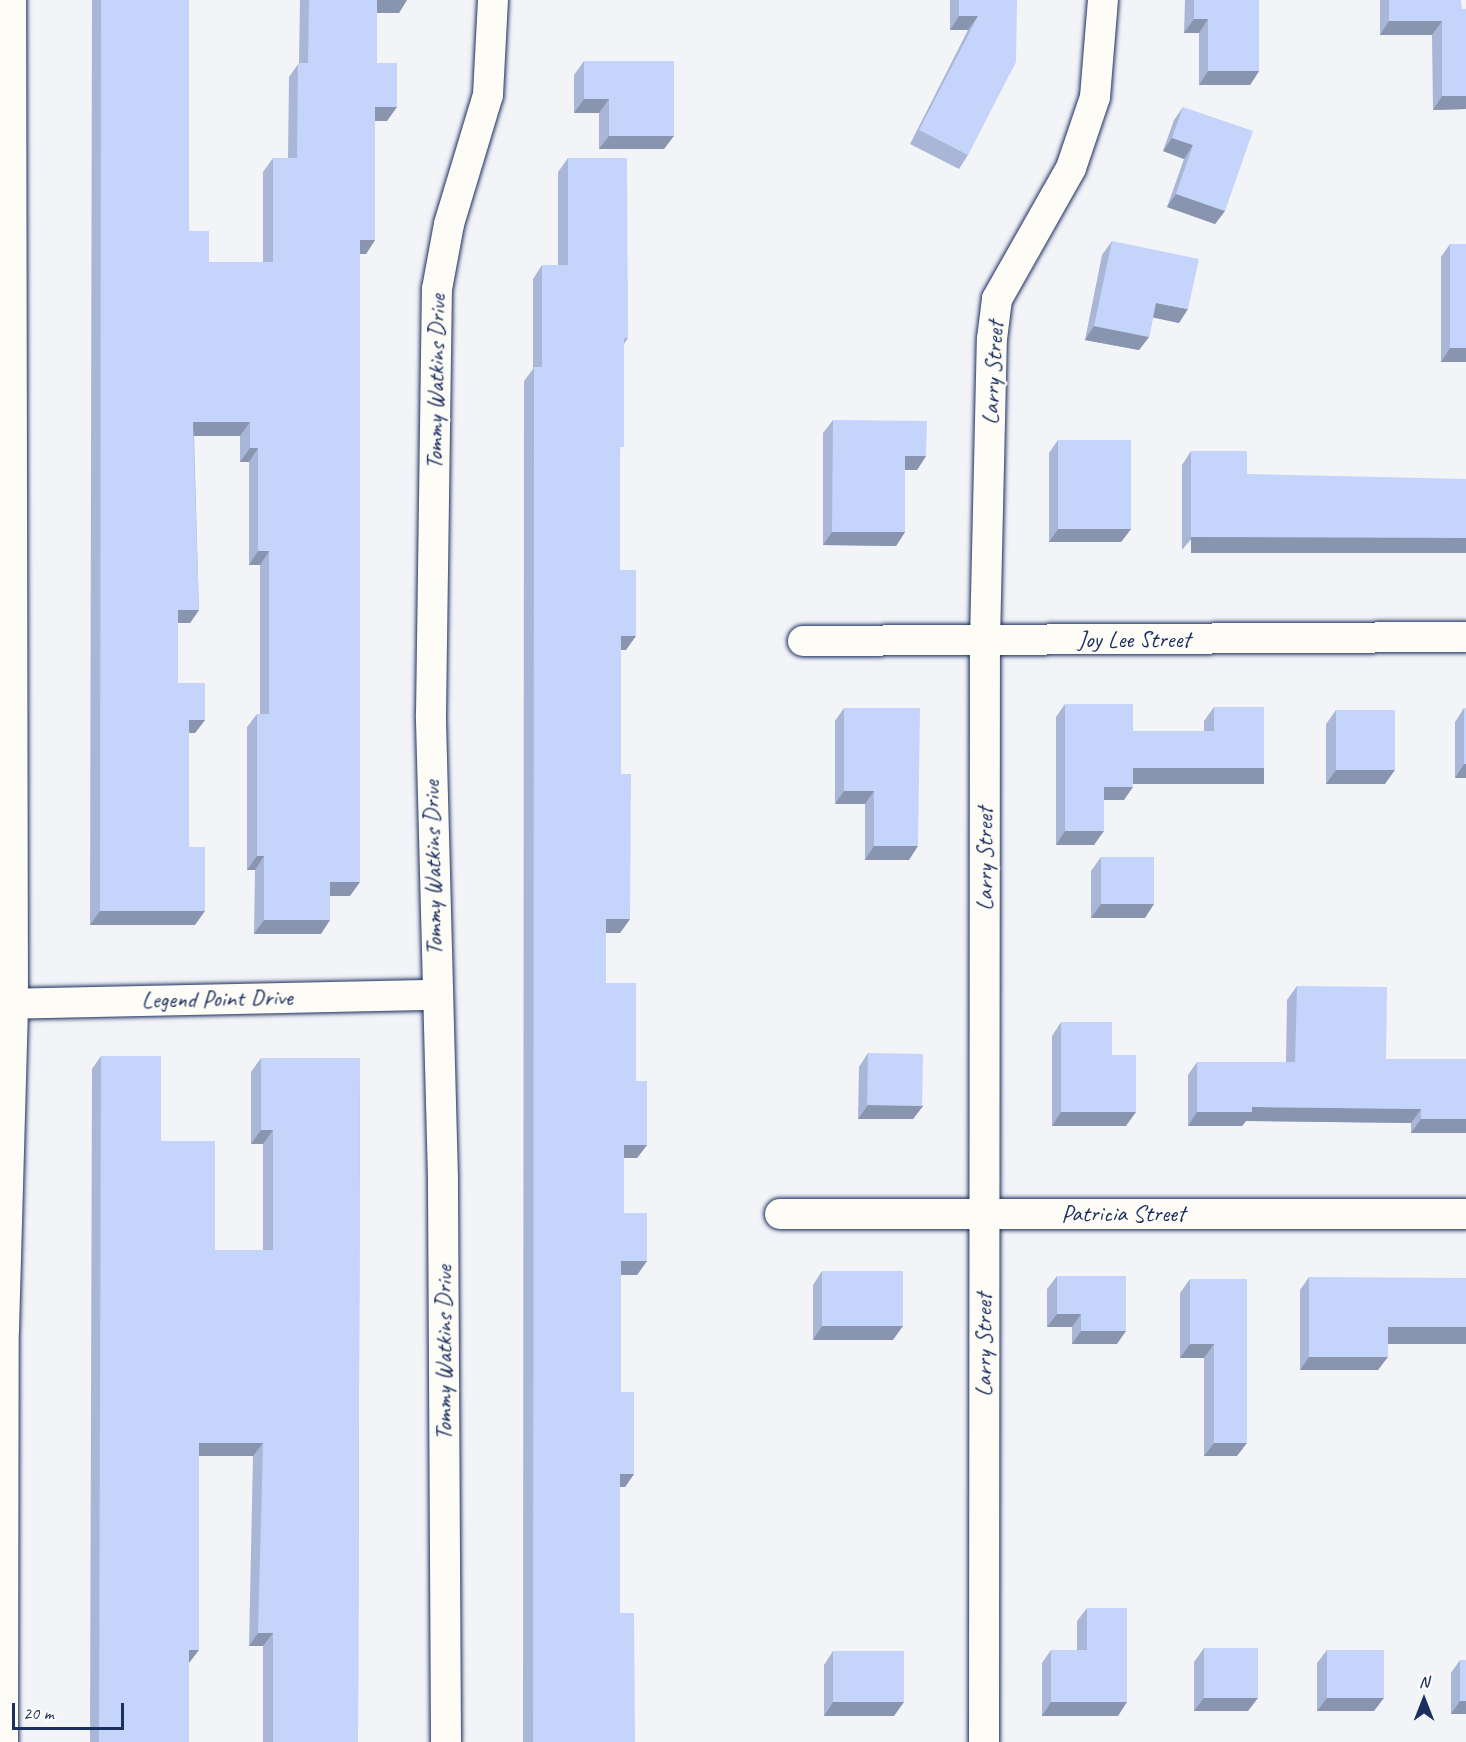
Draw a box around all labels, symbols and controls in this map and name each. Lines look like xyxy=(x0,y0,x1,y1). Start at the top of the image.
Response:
street label: Tommy Watkins Drive xyxy=(420,294,452,470)
street label: Larry Street xyxy=(976,320,1010,426)
street label: Joy Lee Street xyxy=(1077,626,1191,654)
street label: Tommy Watkins Drive xyxy=(417,780,449,956)
street label: Larry Street xyxy=(971,807,999,911)
street label: Legend Point Drive xyxy=(141,983,293,1015)
street label: Patricia Street xyxy=(1061,1200,1185,1228)
street label: Tommy Watkins Drive xyxy=(430,1265,458,1441)
street label: Larry Street xyxy=(970,1293,998,1397)
north arrow xyxy=(1394,1670,1454,1730)
text: N xyxy=(1419,1672,1429,1692)
scale bar xyxy=(15,1691,128,1729)
text: 20 m xyxy=(23,1702,54,1724)

